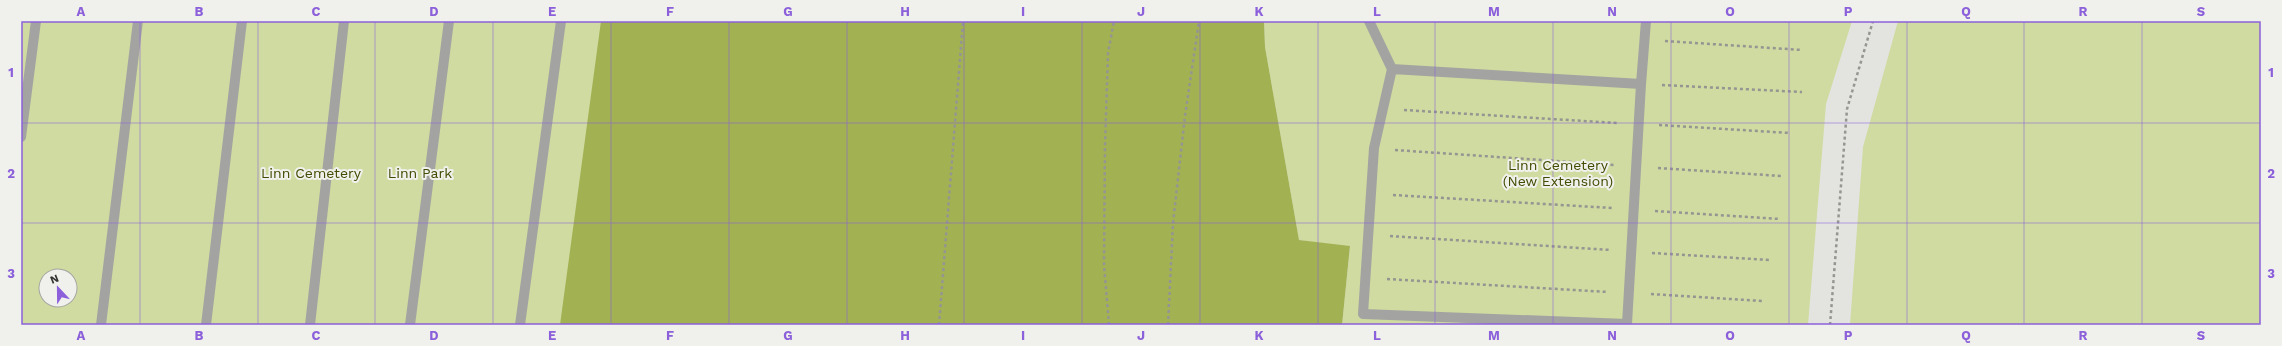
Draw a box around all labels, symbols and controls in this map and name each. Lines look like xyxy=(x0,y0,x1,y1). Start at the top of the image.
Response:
text: A xyxy=(77,4,86,19)
text: B xyxy=(195,4,204,19)
text: C xyxy=(312,4,321,19)
text: D xyxy=(429,4,439,19)
text: E xyxy=(548,4,556,19)
text: F xyxy=(666,4,674,19)
text: G xyxy=(783,4,793,19)
text: H xyxy=(900,4,910,19)
text: I xyxy=(1021,4,1025,19)
text: J xyxy=(1137,4,1145,19)
text: K xyxy=(1254,4,1264,19)
text: L xyxy=(1373,4,1381,19)
text: M xyxy=(1488,4,1500,19)
text: N xyxy=(1607,4,1617,19)
text: O xyxy=(1725,4,1735,19)
text: P xyxy=(1844,4,1853,19)
text: Q xyxy=(1961,4,1971,19)
text: R xyxy=(2079,4,2088,19)
text: S xyxy=(2197,4,2206,19)
text: 1 xyxy=(8,65,14,80)
text: 1 xyxy=(2268,65,2274,80)
park label: Linn Cemetery (New Extension) xyxy=(1503,157,1613,189)
park label: Linn Cemetery xyxy=(261,165,362,181)
park label: Linn Park xyxy=(388,165,452,181)
text: 2 xyxy=(7,166,15,181)
text: 2 xyxy=(2267,166,2275,181)
text: 3 xyxy=(7,266,15,281)
text: 3 xyxy=(2267,266,2275,281)
north arrow xyxy=(38,268,78,308)
text: N xyxy=(48,272,61,287)
text: A xyxy=(77,328,86,343)
text: B xyxy=(195,328,204,343)
text: C xyxy=(312,328,321,343)
text: D xyxy=(429,328,439,343)
text: E xyxy=(548,328,556,343)
text: F xyxy=(666,328,674,343)
text: G xyxy=(783,328,793,343)
text: H xyxy=(900,328,910,343)
text: I xyxy=(1021,328,1025,343)
text: J xyxy=(1137,328,1145,343)
text: K xyxy=(1254,328,1264,343)
text: L xyxy=(1373,328,1381,343)
text: M xyxy=(1488,328,1500,343)
text: N xyxy=(1607,328,1617,343)
text: O xyxy=(1725,328,1735,343)
text: P xyxy=(1844,328,1853,343)
text: Q xyxy=(1961,328,1971,343)
text: R xyxy=(2079,328,2088,343)
text: S xyxy=(2197,328,2206,343)

